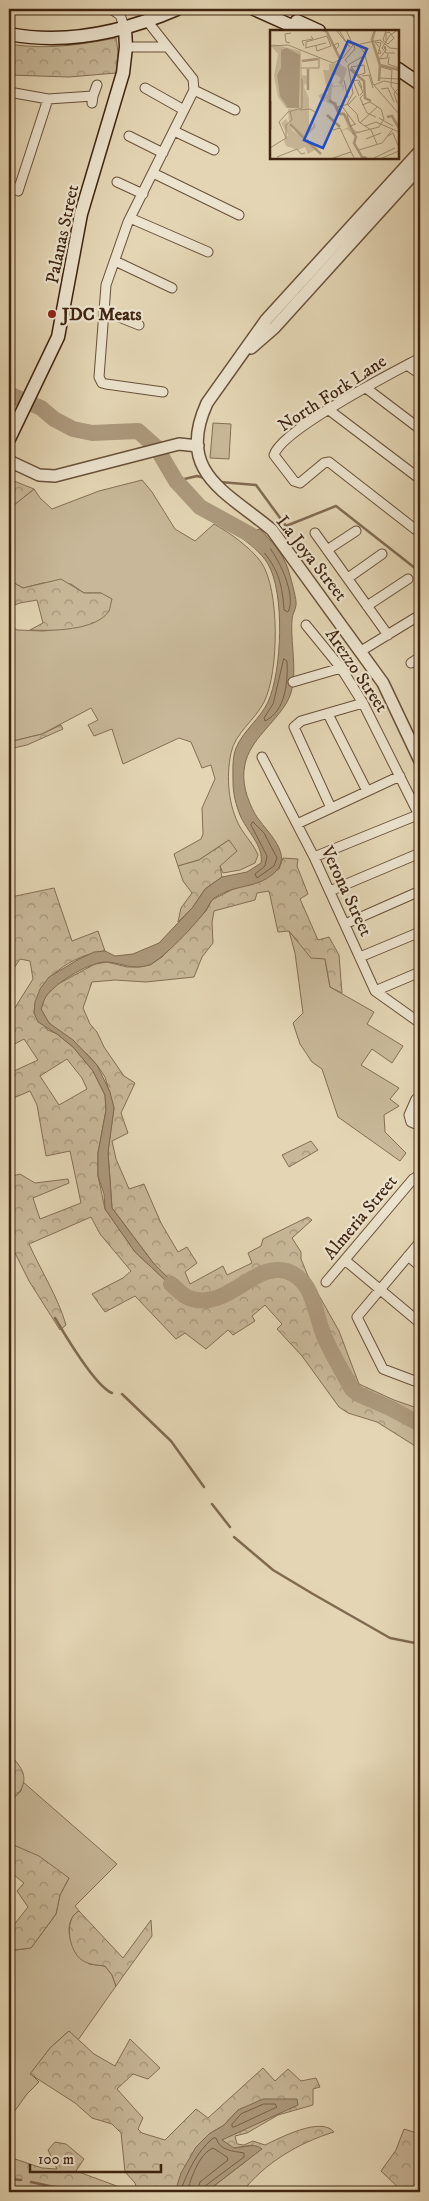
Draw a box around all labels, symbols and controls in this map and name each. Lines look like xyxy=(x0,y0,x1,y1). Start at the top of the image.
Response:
inset map xyxy=(270,30,399,159)
street label: Palanas Street xyxy=(42,182,84,286)
place label: JDC Meats xyxy=(60,304,142,326)
marker: JDC Meats xyxy=(46,308,58,320)
street label: North Fork Lane xyxy=(274,351,391,437)
street label: La Joya Street xyxy=(271,511,352,606)
street label: Arezzo Street xyxy=(320,624,392,717)
street label: Verona Street xyxy=(315,842,377,940)
street label: Almeria Street xyxy=(319,1171,403,1264)
scale bar xyxy=(30,2141,161,2173)
text: 100 m xyxy=(38,2150,74,2169)

